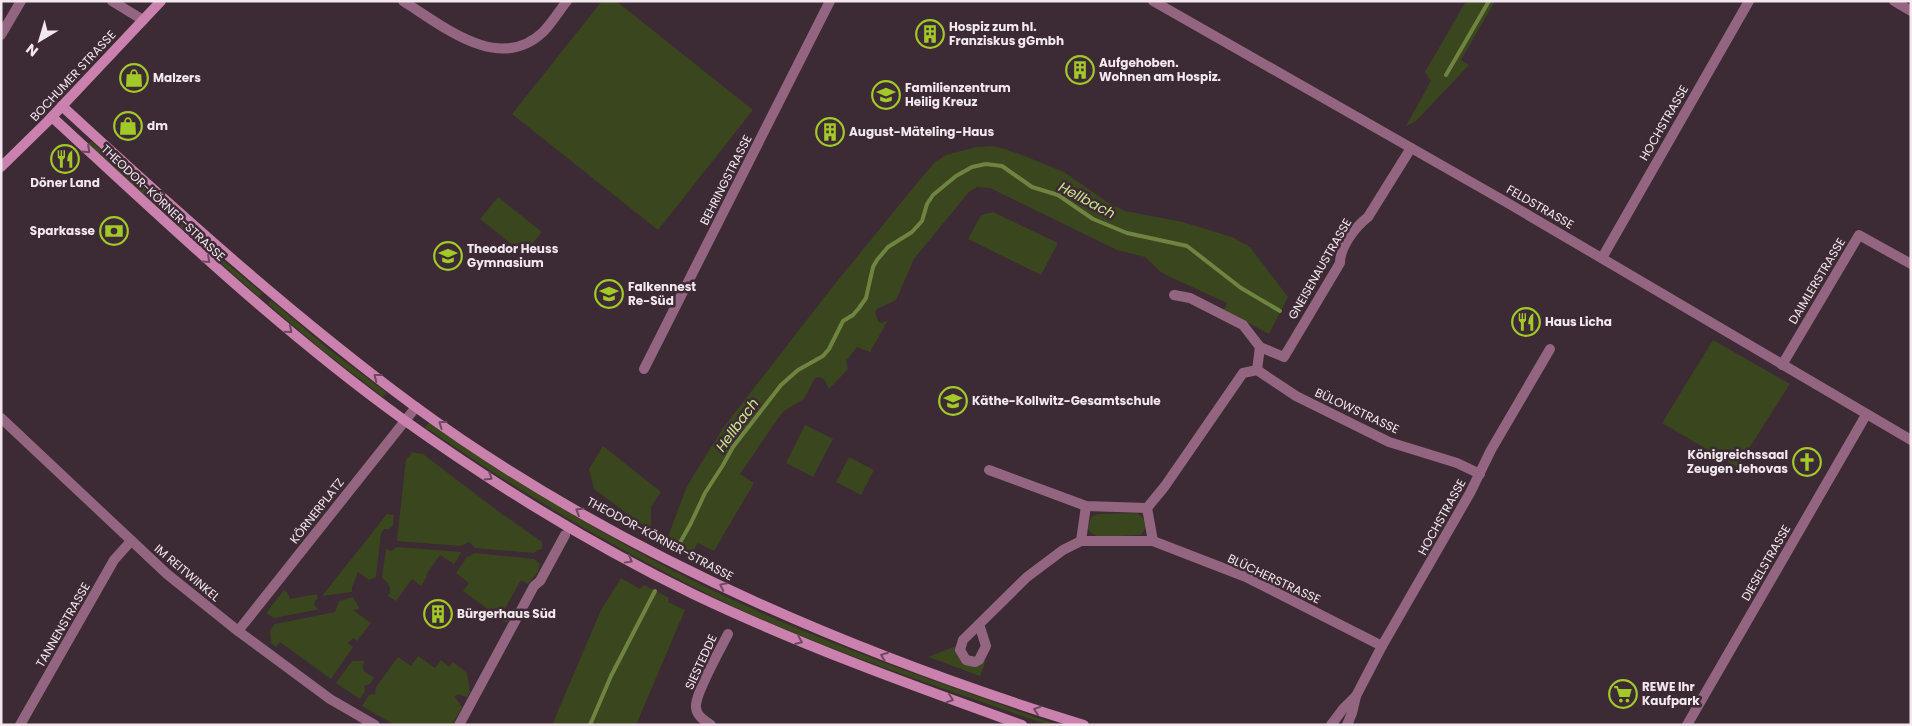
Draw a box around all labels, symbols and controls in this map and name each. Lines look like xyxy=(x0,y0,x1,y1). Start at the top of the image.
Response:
north arrow xyxy=(15,15,65,65)
place label: Hospiz zum hl. Franziskus gGmbh xyxy=(949,18,1064,49)
building icon: Hospiz zum hl. Franziskus gGmbh xyxy=(915,19,945,49)
street label: BOCHUMER STRASSE xyxy=(26,26,119,125)
text: N xyxy=(22,39,42,61)
place label: Aufgehoben. Wohnen am Hospiz. xyxy=(1099,54,1221,85)
building icon: Aufgehoben. Wohnen am Hospiz. xyxy=(1065,55,1095,85)
shop icon: Malzers xyxy=(119,63,149,93)
place label: Malzers xyxy=(153,69,201,86)
place label: Familienzentrum Heilig Kreuz xyxy=(905,79,1011,110)
school or university icon: Familienzentrum Heilig Kreuz xyxy=(871,80,901,110)
street label: HOCHSTRASSE xyxy=(1635,82,1692,164)
shop icon: dm xyxy=(113,111,143,141)
place label: dm xyxy=(147,117,168,134)
building icon: August-Mäteling-Haus xyxy=(815,117,845,147)
place label: August-Mäteling-Haus xyxy=(849,123,994,140)
street label: BEHRINGSTRASSE xyxy=(696,132,756,228)
street label: THEODOR-KÖRNER-STRASSE xyxy=(98,141,229,265)
restaurant icon: Döner Land xyxy=(50,144,80,174)
one-way arrow xyxy=(82,144,91,153)
place label: Döner Land xyxy=(30,174,100,191)
water label: Hellbach xyxy=(1055,177,1119,223)
street label: FELDSTRASSE xyxy=(1504,180,1577,233)
street label: GNEISENAUSTRASSE xyxy=(1284,215,1355,322)
bank icon: Sparkasse xyxy=(99,216,129,246)
place label: Sparkasse xyxy=(30,222,96,239)
street label: DAIMLERSTRASSE xyxy=(1784,235,1849,327)
place label: Theodor Heuss Gymnasium xyxy=(467,240,559,271)
school or university icon: Theodor Heuss Gymnasium xyxy=(433,241,463,271)
one-way arrow xyxy=(202,254,211,263)
place label: Falkennest Re-Süd xyxy=(628,278,696,309)
school or university icon: Falkennest Re-Süd xyxy=(594,279,624,309)
restaurant icon: Haus Licha xyxy=(1511,307,1541,337)
place label: Haus Licha xyxy=(1545,313,1612,330)
one-way arrow xyxy=(283,325,292,333)
one-way arrow xyxy=(373,374,383,383)
street label: BÜLOWSTRASSE xyxy=(1312,384,1402,437)
school or university icon: Käthe-Kollwitz-Gesamtschule xyxy=(938,386,968,416)
place label: Käthe-Kollwitz-Gesamtschule xyxy=(972,392,1161,409)
water label: Hellbach xyxy=(711,394,763,456)
one-way arrow xyxy=(438,421,447,430)
place label: Königreichssaal Zeugen Jehovas xyxy=(1687,446,1788,477)
church icon: Königreichssaal Zeugen Jehovas xyxy=(1792,447,1822,477)
one-way arrow xyxy=(484,471,493,480)
street label: KÖRNERPLATZ xyxy=(286,474,348,547)
street label: HOCHSTRASSE xyxy=(1414,476,1469,558)
street label: THEODOR-KÖRNER-STRASSE xyxy=(584,493,737,585)
one-way arrow xyxy=(575,507,584,517)
street label: DIESELSTRASSE xyxy=(1737,522,1794,604)
street label: IM REITWINKEL xyxy=(151,540,224,605)
street label: BLÜCHERSTRASSE xyxy=(1225,550,1323,608)
one-way arrow xyxy=(624,553,633,563)
street label: TANNENSTRASSE xyxy=(31,579,94,670)
one-way arrow xyxy=(719,582,728,592)
building icon: Bürgerhaus Süd xyxy=(423,599,453,629)
place label: Bürgerhaus Süd xyxy=(457,605,556,622)
street label: SIESTEDDE xyxy=(680,631,721,692)
one-way arrow xyxy=(794,635,803,646)
one-way arrow xyxy=(881,651,889,661)
place label: REWE Ihr Kaufpark xyxy=(1642,678,1700,709)
supermarket icon: REWE Ihr Kaufpark xyxy=(1608,679,1638,709)
one-way arrow xyxy=(946,694,954,704)
one-way arrow xyxy=(1034,706,1042,716)

